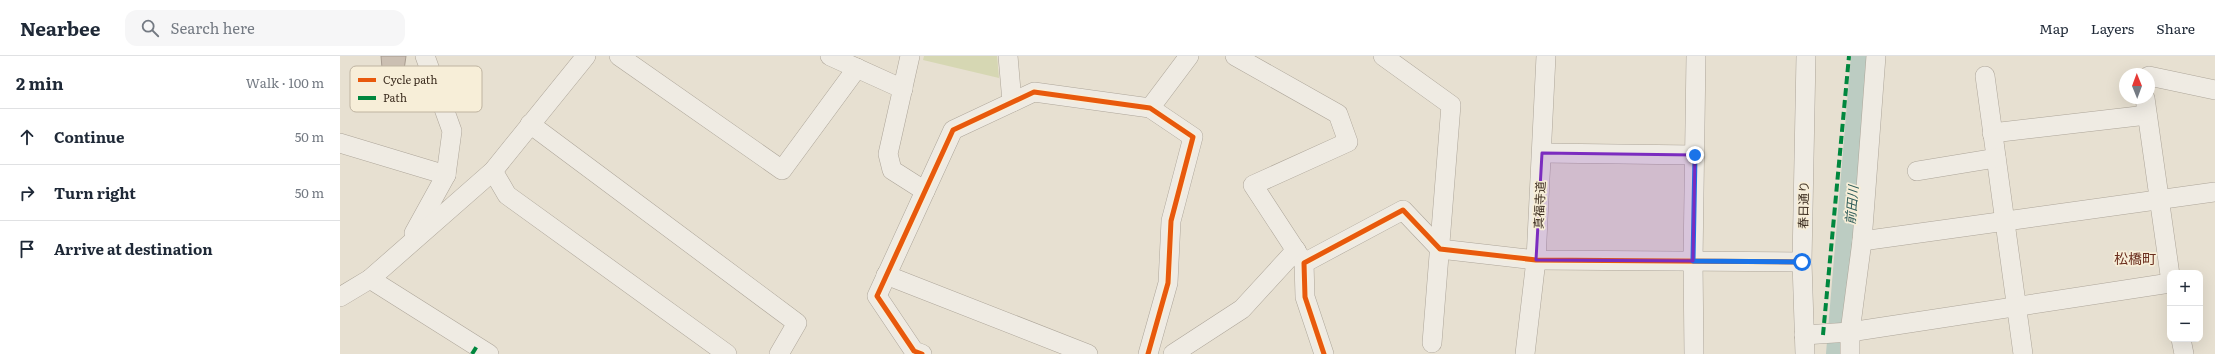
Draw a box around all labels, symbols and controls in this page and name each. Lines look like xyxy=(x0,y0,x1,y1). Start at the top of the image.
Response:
search box xyxy=(125,10,405,46)
text: Nearbee xyxy=(20,14,101,42)
text: Search here xyxy=(171,16,255,39)
icon: search xyxy=(139,17,161,39)
text: Map xyxy=(2039,18,2069,38)
text: Layers xyxy=(2091,18,2134,38)
text: Share xyxy=(2156,18,2195,38)
legend xyxy=(350,66,482,112)
north arrow xyxy=(2119,68,2155,104)
text: 2 min xyxy=(16,70,64,95)
text: Cycle path xyxy=(383,71,438,87)
text: Walk · 100 m xyxy=(246,73,324,92)
text: Path xyxy=(383,89,407,105)
text: Continue xyxy=(54,125,124,148)
icon: ahead xyxy=(16,126,38,148)
text: 50 m xyxy=(295,127,324,146)
route end xyxy=(1686,146,1704,164)
text: Turn right xyxy=(54,181,136,204)
street label: 真福寺道 xyxy=(1529,181,1549,229)
street label: 春日通り xyxy=(1794,181,1812,229)
icon: right xyxy=(16,182,38,204)
text: 50 m xyxy=(295,183,324,202)
water label: 前田川 xyxy=(1840,183,1862,225)
text: Arrive at destination xyxy=(54,237,213,260)
icon: arrive xyxy=(16,238,38,260)
district label: 松橋町 xyxy=(2114,248,2156,268)
route start xyxy=(1793,253,1811,271)
map controls xyxy=(2167,270,2203,342)
button: + xyxy=(2167,270,2203,306)
button: − xyxy=(2167,306,2203,342)

